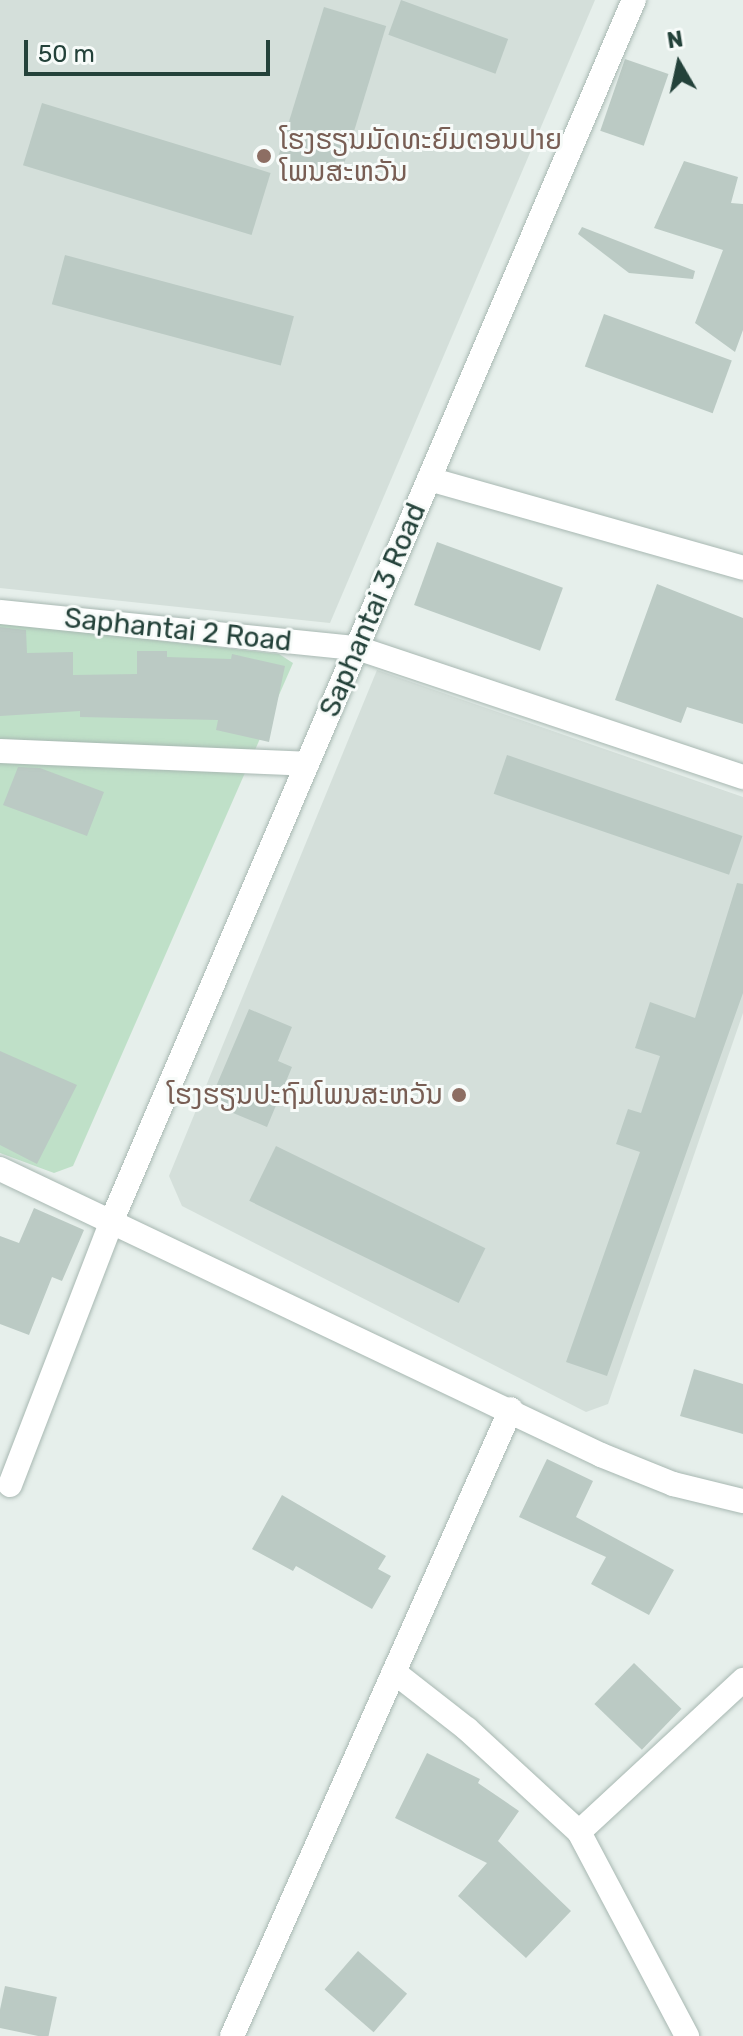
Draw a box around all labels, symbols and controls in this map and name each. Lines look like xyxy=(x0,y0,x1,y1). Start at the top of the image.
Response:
scale bar xyxy=(28,24,274,74)
north arrow xyxy=(639,24,719,104)
text: N xyxy=(665,25,685,54)
text: 50 m xyxy=(38,40,95,68)
place label: ໂຮງຮຽນມັດທະຍົມຕອນປາຍ ໂພນສະຫວັນ xyxy=(280,123,562,189)
marker: ໂຮງຮຽນມັດທະຍົມຕອນປາຍ ໂພນສະຫວັນ xyxy=(255,147,273,165)
street label: Saphantai 3 Road xyxy=(313,498,433,722)
street label: Saphantai 2 Road xyxy=(63,601,293,659)
place label: ໂຮງຮຽນປະຖົມໂພນສະຫວັນ xyxy=(167,1078,443,1112)
marker: ໂຮງຮຽນປະຖົມໂພນສະຫວັນ xyxy=(450,1086,468,1104)

